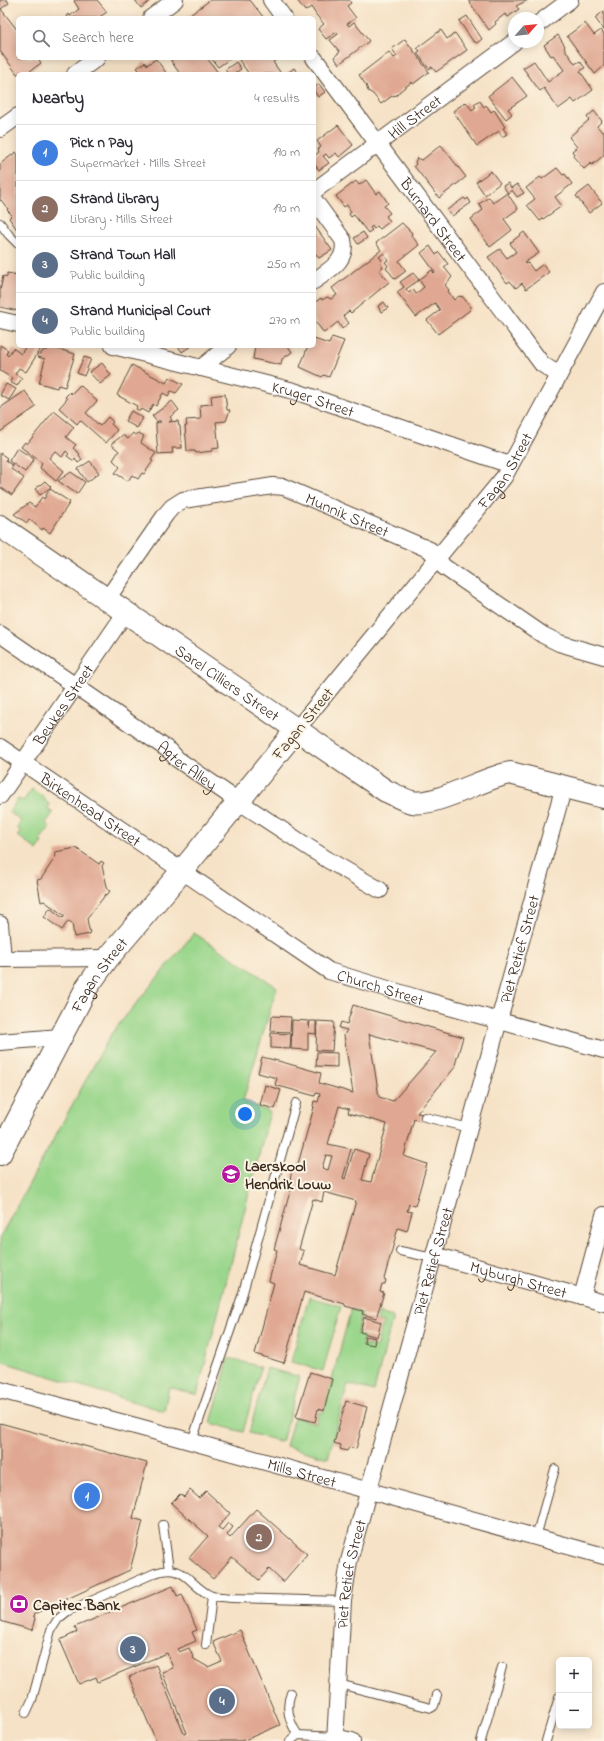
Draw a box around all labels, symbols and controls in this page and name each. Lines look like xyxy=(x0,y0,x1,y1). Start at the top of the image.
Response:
north arrow xyxy=(508,12,544,48)
search box xyxy=(16,16,316,60)
icon: search xyxy=(30,27,52,49)
text: Search here xyxy=(62,27,134,49)
text: Nearby xyxy=(32,86,84,111)
text: 4 results xyxy=(254,89,300,108)
street label: Hill Street xyxy=(383,89,448,146)
text: Pick n Pay xyxy=(70,132,133,154)
text: 1 xyxy=(43,143,47,162)
text: 190 m xyxy=(273,143,300,162)
text: Supermarket · Mills Street xyxy=(70,154,206,173)
street label: Burnard Street xyxy=(392,172,472,268)
text: Strand Library xyxy=(70,188,159,210)
text: 2 xyxy=(42,199,48,218)
text: 190 m xyxy=(273,199,300,218)
text: Library · Mills Street xyxy=(70,210,173,229)
text: Strand Town Hall xyxy=(70,244,176,266)
text: 3 xyxy=(42,255,48,274)
text: 250 m xyxy=(267,255,300,274)
text: Public building xyxy=(70,266,145,285)
text: Strand Municipal Court xyxy=(70,300,211,322)
text: 4 xyxy=(42,311,48,330)
text: 270 m xyxy=(269,311,300,330)
text: Public building xyxy=(70,322,145,341)
street label: Kruger Street xyxy=(269,376,358,425)
street label: Fagan Street xyxy=(472,428,540,516)
street label: Munnik Street xyxy=(301,488,393,545)
street label: Sarel Cilliers Street xyxy=(169,639,284,729)
street label: Beukes Street xyxy=(27,660,101,752)
street label: Fagan Street xyxy=(266,682,341,766)
street label: Agter Alley xyxy=(152,736,221,797)
street label: Birkenhead Street xyxy=(34,767,146,854)
street label: Piet Retief Street xyxy=(494,892,547,1006)
street label: Fagan Street xyxy=(65,932,135,1018)
street label: Church Street xyxy=(334,964,427,1013)
your location xyxy=(235,1104,255,1124)
place label: Laerskool Hendrik Louw xyxy=(245,1155,332,1197)
school or university icon: Laerskool Hendrik Louw xyxy=(220,1163,242,1185)
street label: Piet Retief Street xyxy=(408,1204,461,1318)
street label: Myburgh Street xyxy=(467,1256,570,1306)
street label: Mills Street xyxy=(264,1453,339,1495)
pin: 1 xyxy=(74,1481,100,1511)
street label: Piet Retief Street xyxy=(331,1516,374,1630)
pin: 2 xyxy=(246,1522,272,1552)
bank icon: Capitec Bank xyxy=(8,1593,30,1615)
place label: Capitec Bank xyxy=(33,1594,121,1618)
pin: 3 xyxy=(120,1634,146,1664)
map controls xyxy=(556,1657,592,1729)
button: + xyxy=(556,1657,592,1693)
pin: 4 xyxy=(209,1686,235,1716)
button: − xyxy=(556,1693,592,1729)

